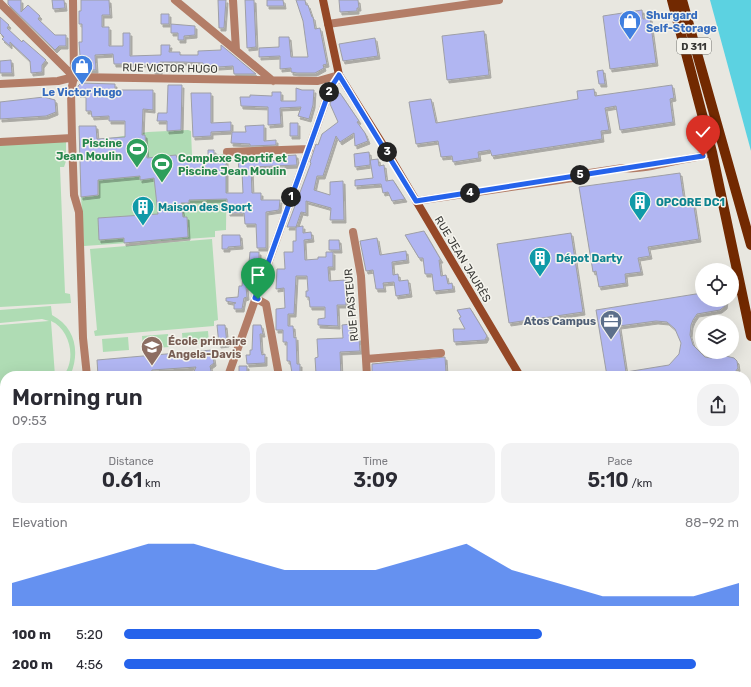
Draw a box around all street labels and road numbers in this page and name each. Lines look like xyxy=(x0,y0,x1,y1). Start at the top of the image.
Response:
road number: D 311 xyxy=(677,38,711,54)
street label: RUE VICTOR HUGO xyxy=(122,61,218,76)
street label: RUE JEAN JAURÈS xyxy=(432,214,493,305)
street label: RUE PASTEUR xyxy=(342,268,361,342)

